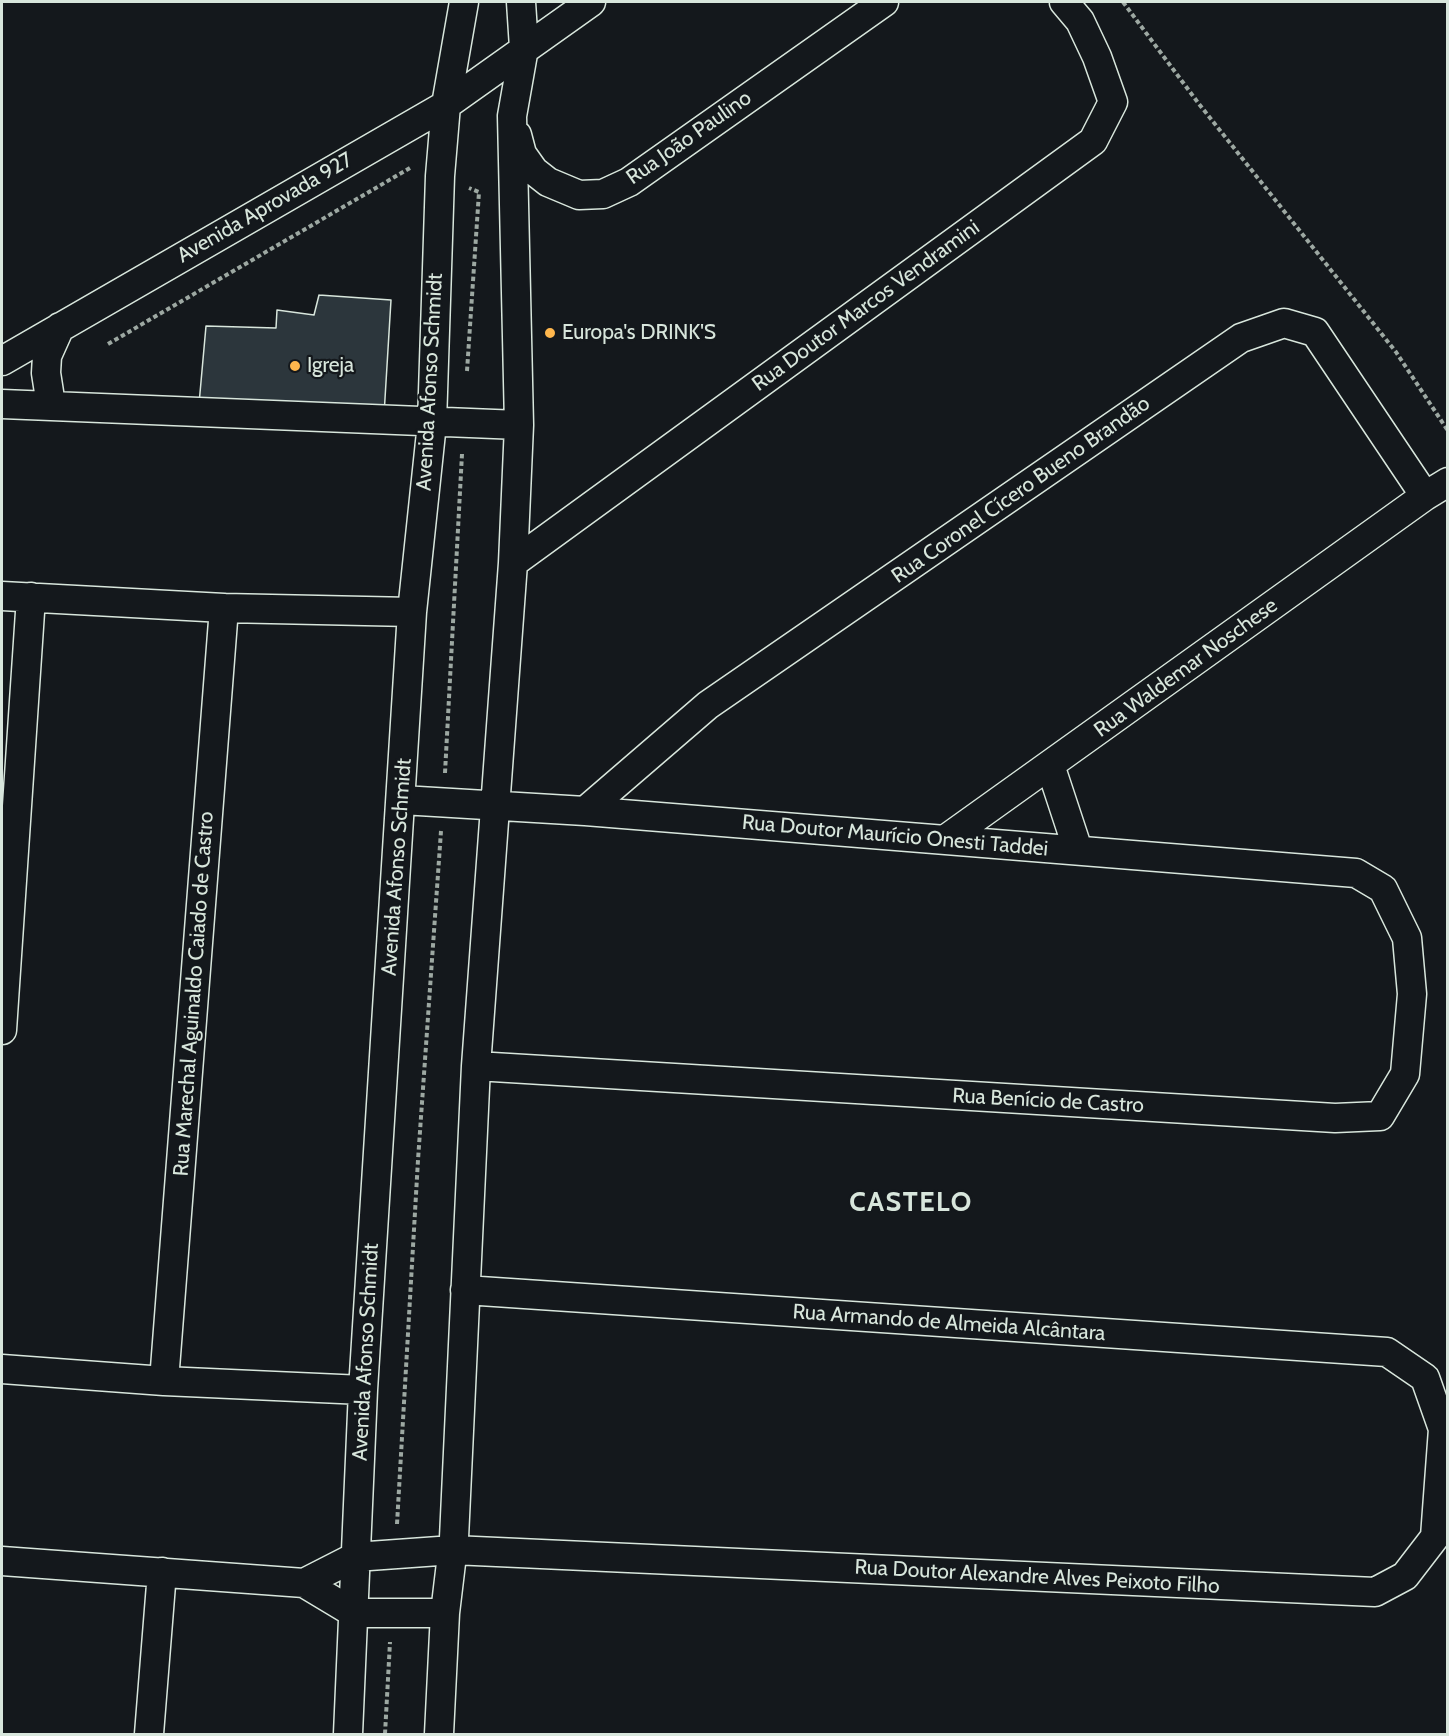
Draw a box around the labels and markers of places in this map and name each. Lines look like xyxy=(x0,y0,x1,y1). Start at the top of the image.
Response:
place label: Europa's DRINK'S xyxy=(562,320,716,346)
marker: Europa's DRINK'S xyxy=(543,326,557,340)
place label: Igreja xyxy=(307,353,354,379)
marker: Igreja xyxy=(288,359,302,373)

